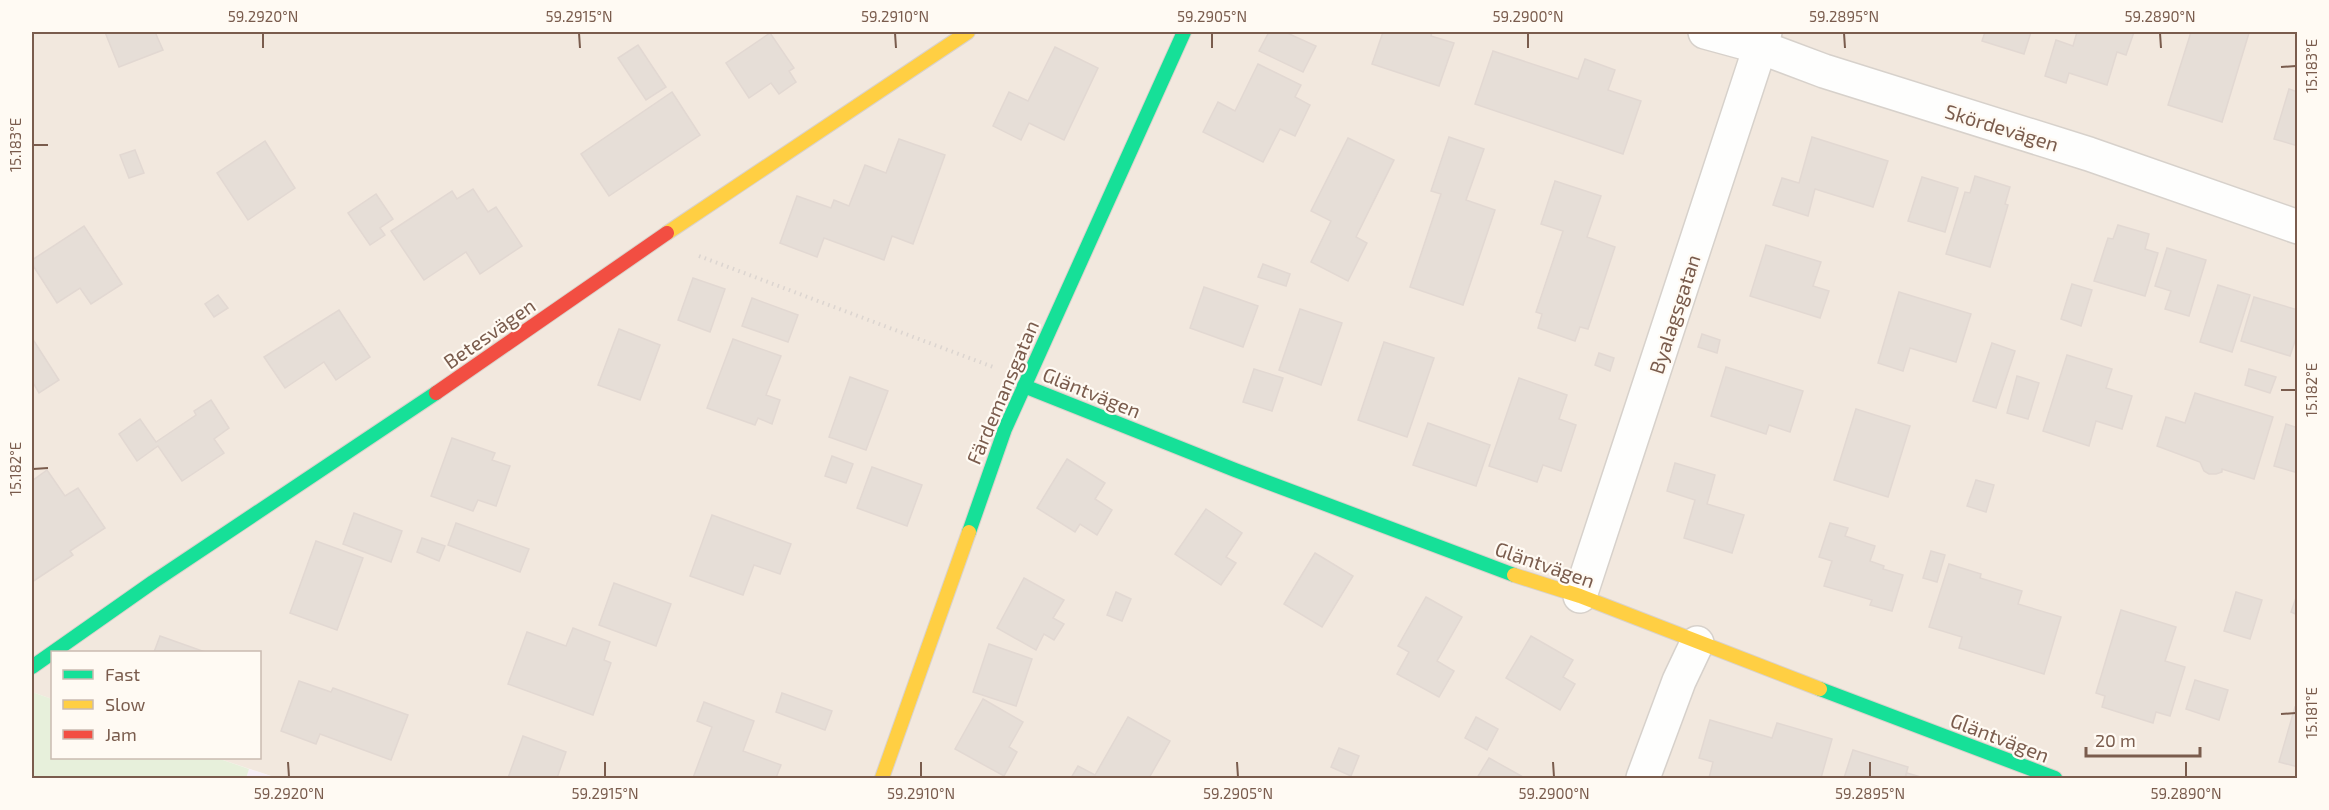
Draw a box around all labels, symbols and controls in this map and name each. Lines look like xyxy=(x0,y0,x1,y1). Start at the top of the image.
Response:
text: 59.2920°N xyxy=(228,7,298,25)
text: 59.2915°N xyxy=(545,7,613,25)
text: 59.2910°N xyxy=(861,7,929,25)
text: 59.2905°N xyxy=(1177,7,1247,25)
text: 59.2900°N xyxy=(1492,7,1564,25)
text: 59.2895°N xyxy=(1809,7,1879,25)
text: 59.2890°N xyxy=(2124,7,2196,25)
text: 15.183°E xyxy=(2302,39,2320,93)
street label: Skördevägen xyxy=(1942,98,2062,156)
text: 15.183°E xyxy=(6,118,24,172)
street label: Byalagsgatan xyxy=(1643,251,1705,377)
street label: Betesvägen xyxy=(438,293,540,373)
street label: Färdemansgatan xyxy=(961,316,1043,468)
street label: Gläntvägen xyxy=(1039,361,1145,423)
text: 15.182°E xyxy=(2302,363,2320,417)
text: 15.182°E xyxy=(6,442,24,496)
street label: Gläntvägen xyxy=(1492,536,1598,592)
legend xyxy=(51,651,261,759)
text: Fast xyxy=(105,663,140,685)
text: 15.181°E xyxy=(2302,687,2320,739)
text: Slow xyxy=(105,693,146,715)
street label: Gläntvägen xyxy=(1947,707,2053,767)
scale bar xyxy=(2086,720,2200,758)
text: Jam xyxy=(105,723,137,745)
text: 20 m xyxy=(2095,729,2136,751)
text: 59.2920°N xyxy=(254,784,324,802)
text: 59.2915°N xyxy=(571,784,639,802)
text: 59.2910°N xyxy=(887,784,955,802)
text: 59.2905°N xyxy=(1203,784,1273,802)
text: 59.2900°N xyxy=(1518,784,1590,802)
text: 59.2895°N xyxy=(1835,784,1905,802)
text: 59.2890°N xyxy=(2150,784,2222,802)

